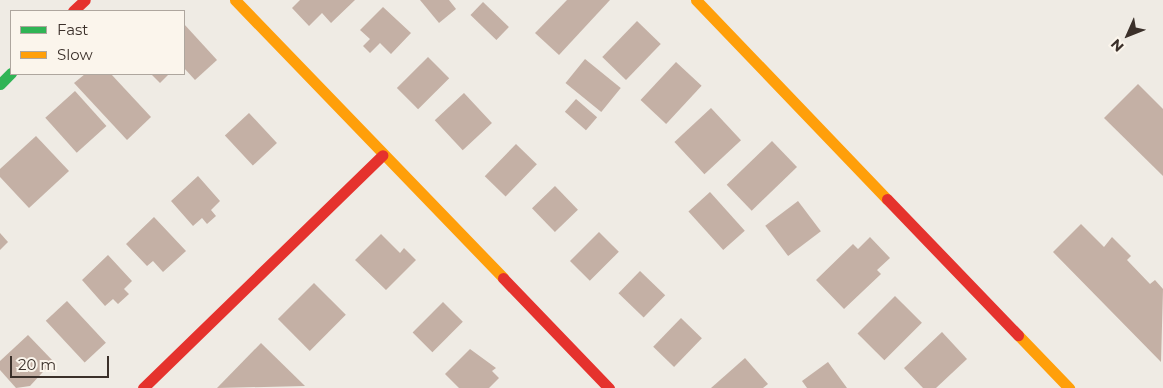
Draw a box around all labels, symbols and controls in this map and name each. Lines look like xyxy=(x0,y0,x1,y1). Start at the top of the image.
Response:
legend xyxy=(10,10,185,75)
north arrow xyxy=(1103,10,1153,60)
text: Fast xyxy=(57,20,88,39)
text: N xyxy=(1107,35,1128,56)
text: Slow xyxy=(57,45,93,64)
scale bar xyxy=(12,346,111,378)
text: 20 m xyxy=(18,355,56,374)

